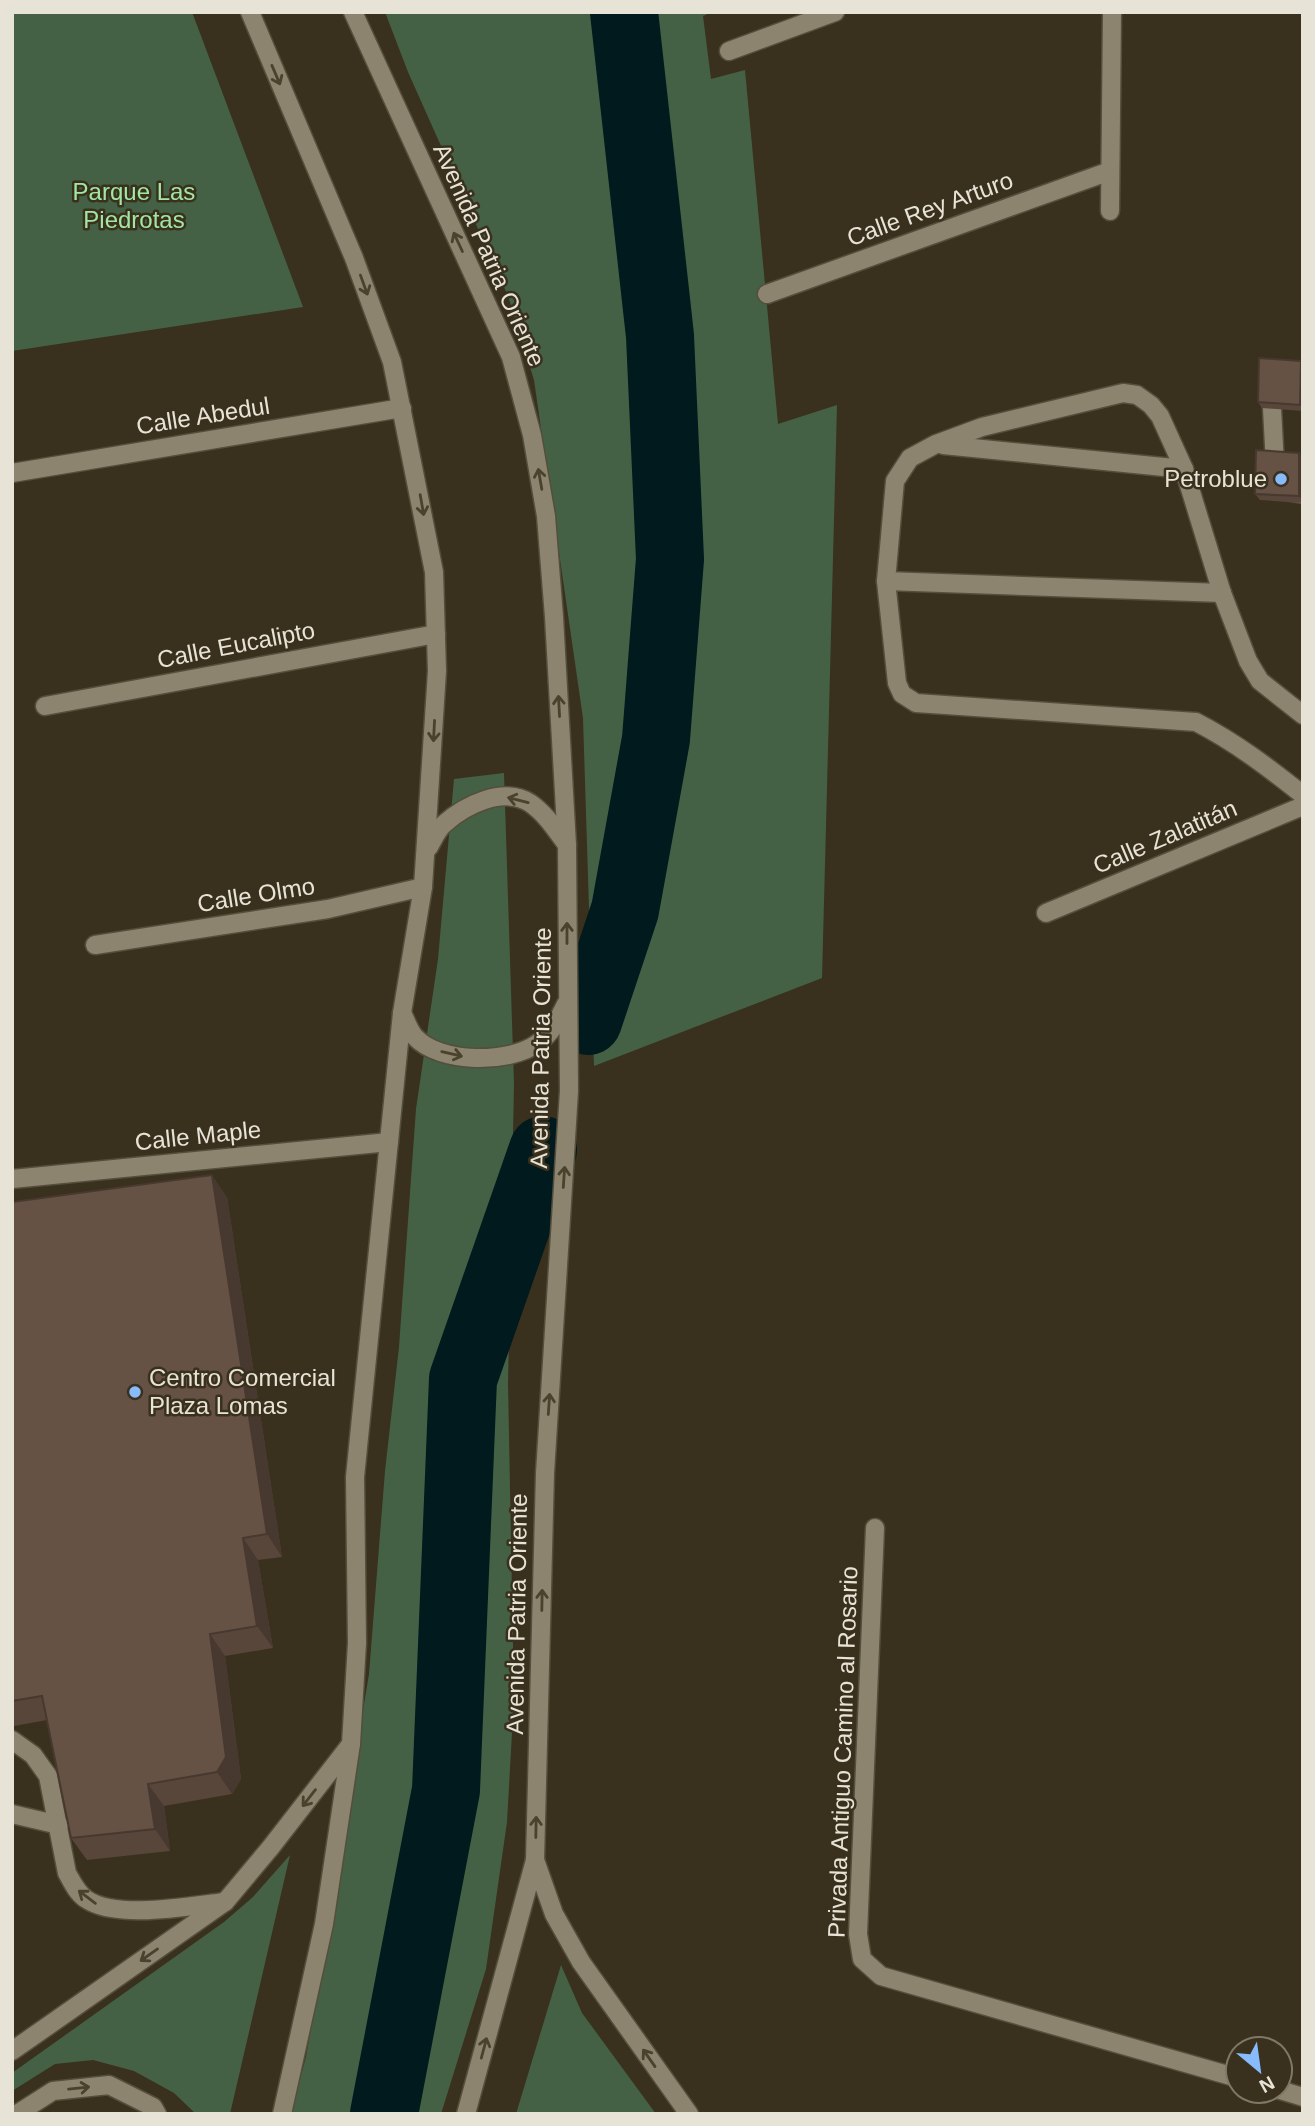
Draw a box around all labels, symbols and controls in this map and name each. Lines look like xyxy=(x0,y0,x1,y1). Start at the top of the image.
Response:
one-way arrow xyxy=(270,64,283,86)
street label: Avenida Patria Oriente xyxy=(428,139,551,370)
street label: Calle Rey Arturo xyxy=(843,166,1017,251)
park label: Parque Las Piedrotas xyxy=(73,178,195,233)
one-way arrow xyxy=(451,232,464,253)
one-way arrow xyxy=(359,274,371,296)
street label: Calle Abedul xyxy=(134,392,272,439)
place label: Petroblue xyxy=(1164,465,1267,492)
one-way arrow xyxy=(533,468,546,491)
marker: Petroblue xyxy=(1273,471,1289,487)
one-way arrow xyxy=(416,493,429,516)
street label: Calle Eucalipto xyxy=(155,616,317,673)
one-way arrow xyxy=(553,694,566,717)
one-way arrow xyxy=(427,719,440,742)
one-way arrow xyxy=(508,793,530,806)
street label: Calle Zalatitán xyxy=(1089,794,1241,879)
street label: Calle Olmo xyxy=(195,872,317,917)
one-way arrow xyxy=(560,922,574,945)
street label: Avenida Patria Oriente xyxy=(525,927,556,1169)
one-way arrow xyxy=(440,1048,462,1061)
street label: Calle Maple xyxy=(134,1115,262,1156)
one-way arrow xyxy=(557,1166,570,1189)
place label: Centro Comercial Plaza Lomas xyxy=(149,1364,336,1419)
marker: Centro Comercial Plaza Lomas xyxy=(127,1384,143,1400)
one-way arrow xyxy=(543,1394,556,1416)
street label: Avenida Patria Oriente xyxy=(501,1493,532,1735)
street label: Privada Antiguo Camino al Rosario xyxy=(823,1566,862,1938)
one-way arrow xyxy=(535,1589,548,1612)
one-way arrow xyxy=(302,1788,317,1806)
one-way arrow xyxy=(529,1816,543,1839)
one-way arrow xyxy=(78,1890,97,1905)
one-way arrow xyxy=(140,1948,159,1962)
north arrow xyxy=(1224,2035,1294,2105)
one-way arrow xyxy=(478,2037,491,2059)
one-way arrow xyxy=(642,2049,656,2068)
text: N xyxy=(1256,2072,1278,2097)
one-way arrow xyxy=(67,2082,90,2095)

